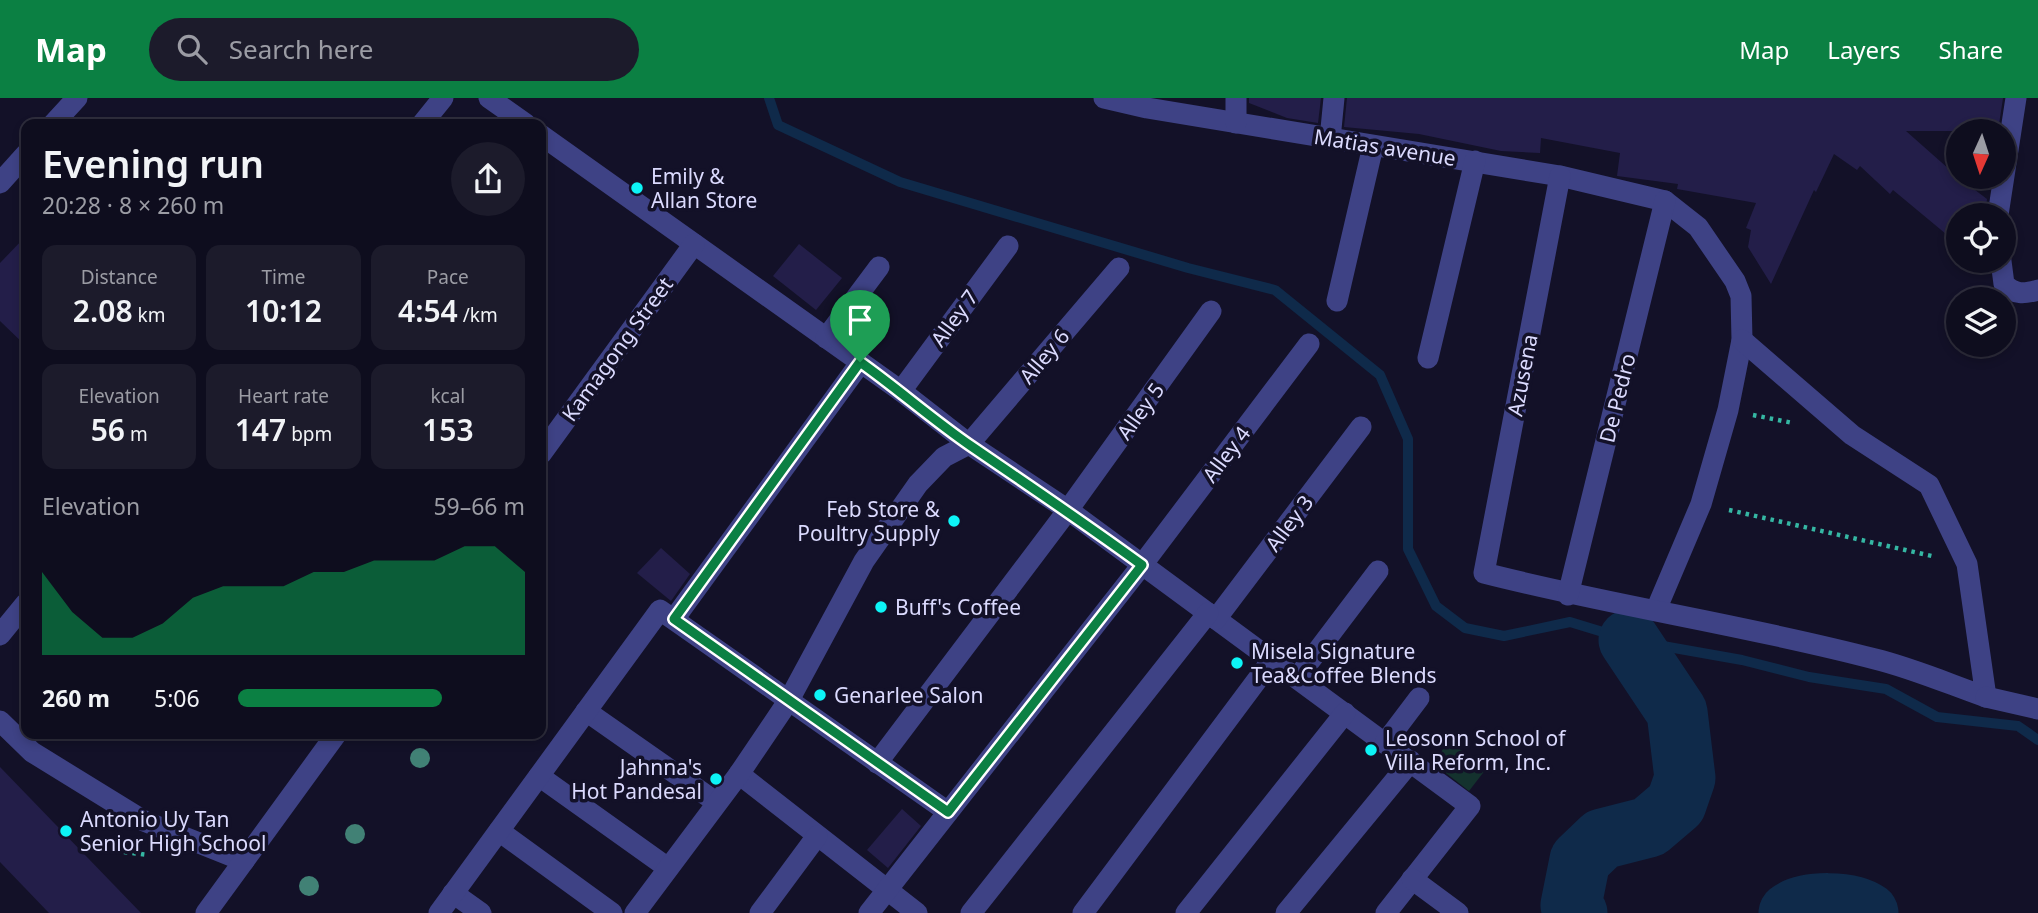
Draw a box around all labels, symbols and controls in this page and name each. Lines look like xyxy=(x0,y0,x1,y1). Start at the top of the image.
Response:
search box xyxy=(149,18,639,81)
text: Map xyxy=(35,27,107,72)
icon: search xyxy=(173,30,211,68)
text: Search here xyxy=(229,31,373,67)
text: Map xyxy=(1739,33,1789,66)
text: Layers xyxy=(1827,33,1901,66)
text: Share xyxy=(1939,33,2003,66)
north arrow xyxy=(1946,119,2016,189)
map controls xyxy=(1946,119,2016,357)
street label: Matias avenue xyxy=(1312,122,1458,172)
text: Evening run xyxy=(42,137,264,189)
button: share xyxy=(451,142,525,216)
place label: Emily & Allan Store xyxy=(651,162,757,214)
marker: Emily & Allan Store xyxy=(629,180,645,196)
text: 20:28 · 8 × 260 m xyxy=(42,189,224,221)
button: locate xyxy=(1946,203,2016,273)
text: Distance xyxy=(81,264,158,290)
text: Time xyxy=(262,264,305,290)
text: Pace xyxy=(427,264,469,290)
street label: Kamagong Street xyxy=(555,271,679,427)
street label: Alley 7 xyxy=(924,284,984,352)
button: layers xyxy=(1946,287,2016,357)
text: 2.08 xyxy=(73,290,133,331)
text: 10:12 xyxy=(245,290,322,331)
text: 4:54 xyxy=(398,290,458,331)
pin xyxy=(830,290,890,362)
icon: arrive xyxy=(841,301,879,339)
text: km xyxy=(133,302,165,328)
text: /km xyxy=(458,302,498,328)
street label: Alley 6 xyxy=(1013,323,1075,389)
street label: Azusena xyxy=(1500,332,1544,418)
street label: De Pedro xyxy=(1592,350,1642,446)
street label: Alley 5 xyxy=(1110,377,1170,445)
text: Elevation xyxy=(79,383,160,409)
text: Heart rate xyxy=(238,383,329,409)
text: kcal xyxy=(430,383,465,409)
text: 56 xyxy=(91,409,125,450)
text: 147 xyxy=(235,409,286,450)
text: 153 xyxy=(422,409,474,450)
street label: Alley 4 xyxy=(1196,420,1256,488)
text: m xyxy=(125,421,148,447)
text: bpm xyxy=(286,421,332,447)
street label: Alley 3 xyxy=(1259,489,1319,557)
text: Elevation xyxy=(42,490,140,522)
text: 59–66 m xyxy=(433,490,525,522)
place label: Feb Store & Poultry Supply xyxy=(797,495,941,547)
marker: Feb Store & Poultry Supply xyxy=(946,513,962,529)
place label: Buff's Coffee xyxy=(895,593,1021,621)
marker: Buff's Coffee xyxy=(873,599,889,615)
place label: Misela Signature Tea&Coffee Blends xyxy=(1251,637,1437,689)
marker: Misela Signature Tea&Coffee Blends xyxy=(1229,655,1245,671)
place label: Genarlee Salon xyxy=(834,681,984,709)
text: 260 m xyxy=(42,682,110,714)
text: 5:06 xyxy=(154,682,200,714)
marker: Genarlee Salon xyxy=(812,687,828,703)
place label: Leosonn School of Villa Reform, Inc. xyxy=(1385,724,1567,776)
marker: Leosonn School of Villa Reform, Inc. xyxy=(1363,742,1379,758)
place label: Jahnna's Hot Pandesal xyxy=(571,753,702,805)
marker: Jahnna's Hot Pandesal xyxy=(708,771,724,787)
place label: Antonio Uy Tan Senior High School xyxy=(80,805,266,857)
marker: Antonio Uy Tan Senior High School xyxy=(58,823,74,839)

